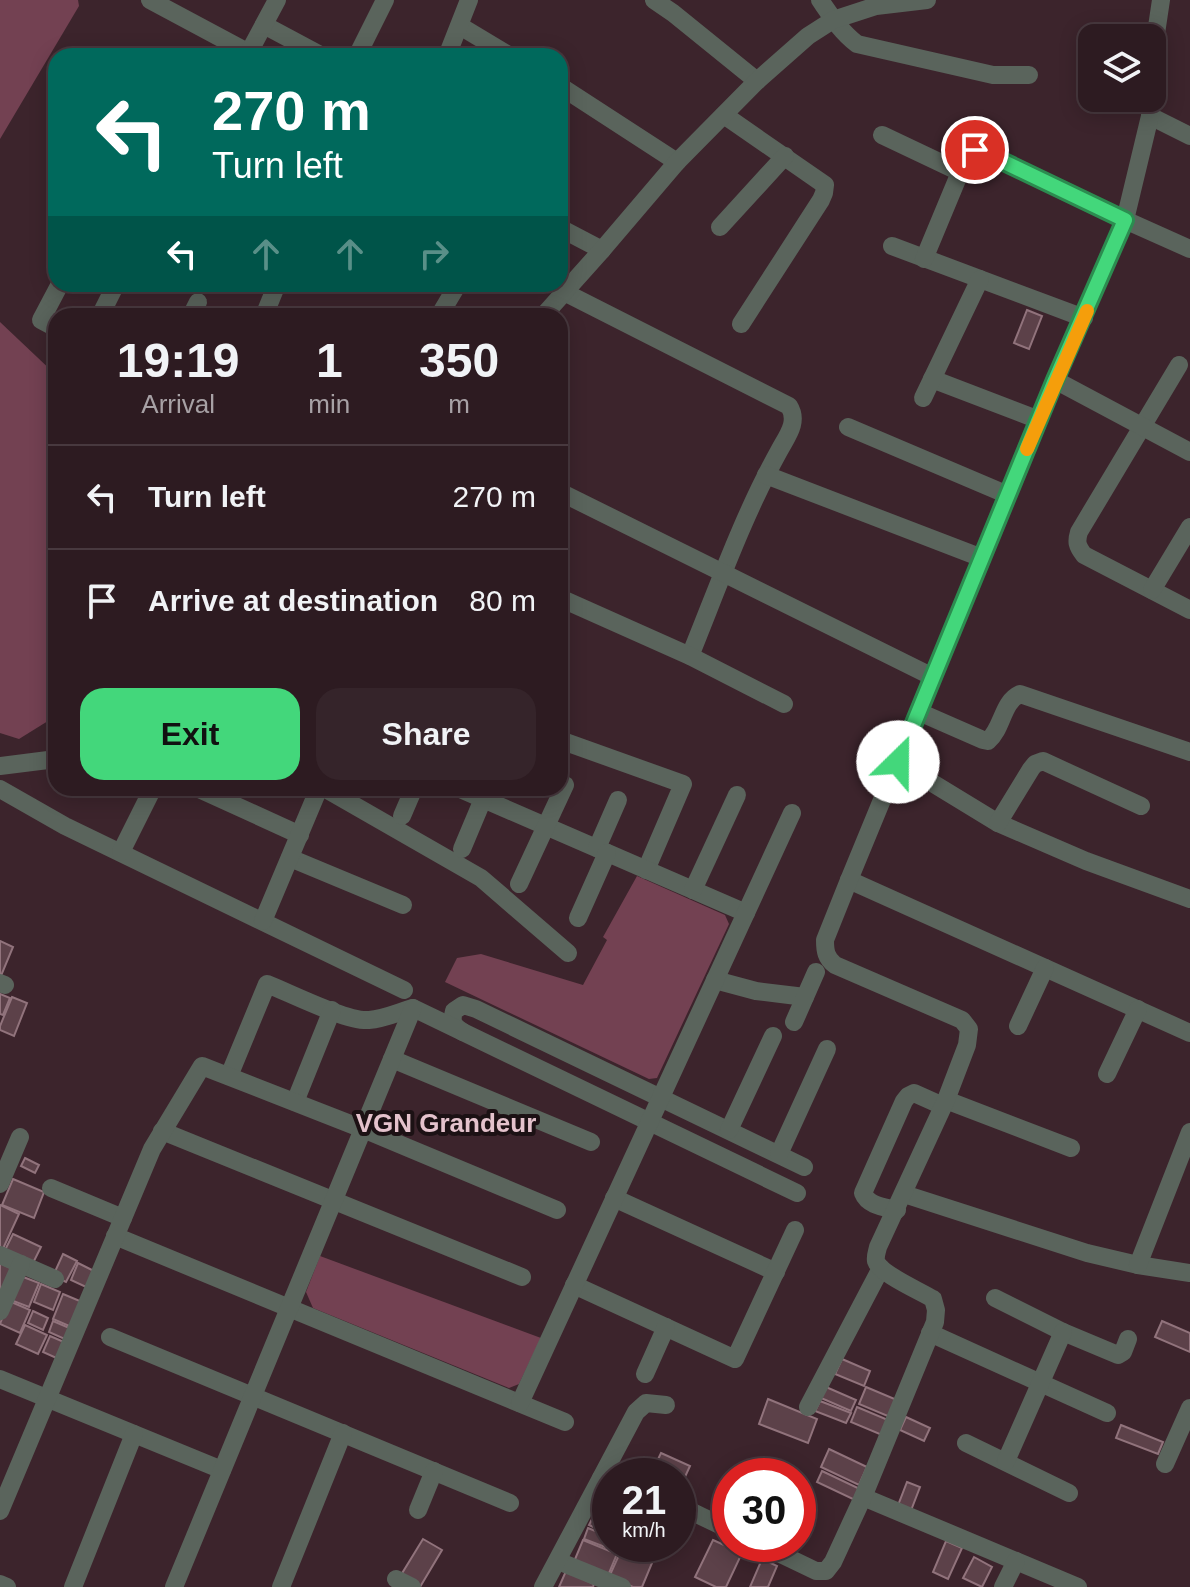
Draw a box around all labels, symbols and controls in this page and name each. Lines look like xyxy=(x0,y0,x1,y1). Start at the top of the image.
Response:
map controls xyxy=(1078,24,1166,112)
button: layers xyxy=(1078,24,1166,112)
text: 270 m xyxy=(212,79,371,142)
icon: left xyxy=(80,80,184,184)
pin xyxy=(941,116,1009,184)
icon: arrive xyxy=(953,128,997,172)
text: Turn left xyxy=(212,145,343,186)
icon: left xyxy=(160,232,204,276)
icon: ahead xyxy=(244,232,288,276)
icon: ahead xyxy=(328,232,372,276)
icon: right xyxy=(412,232,456,276)
text: 19:19 xyxy=(117,334,240,387)
text: 1 xyxy=(316,334,343,387)
text: 350 xyxy=(419,334,499,387)
text: Arrival xyxy=(141,389,215,419)
text: min xyxy=(308,389,350,419)
text: m xyxy=(448,389,470,419)
icon: left xyxy=(80,475,124,519)
text: Turn left xyxy=(148,480,266,513)
text: 270 m xyxy=(453,480,536,513)
icon: arrive xyxy=(80,579,124,623)
text: Arrive at destination xyxy=(148,584,438,617)
text: 80 m xyxy=(469,584,536,617)
button: Exit xyxy=(80,688,300,780)
button: Share xyxy=(316,688,536,780)
position arrow xyxy=(856,720,940,804)
district label: VGN Grandeur xyxy=(356,1108,536,1138)
speed limit sign: 30 xyxy=(712,1458,816,1562)
text: 21 xyxy=(622,1478,666,1522)
text: km/h xyxy=(622,1519,666,1541)

